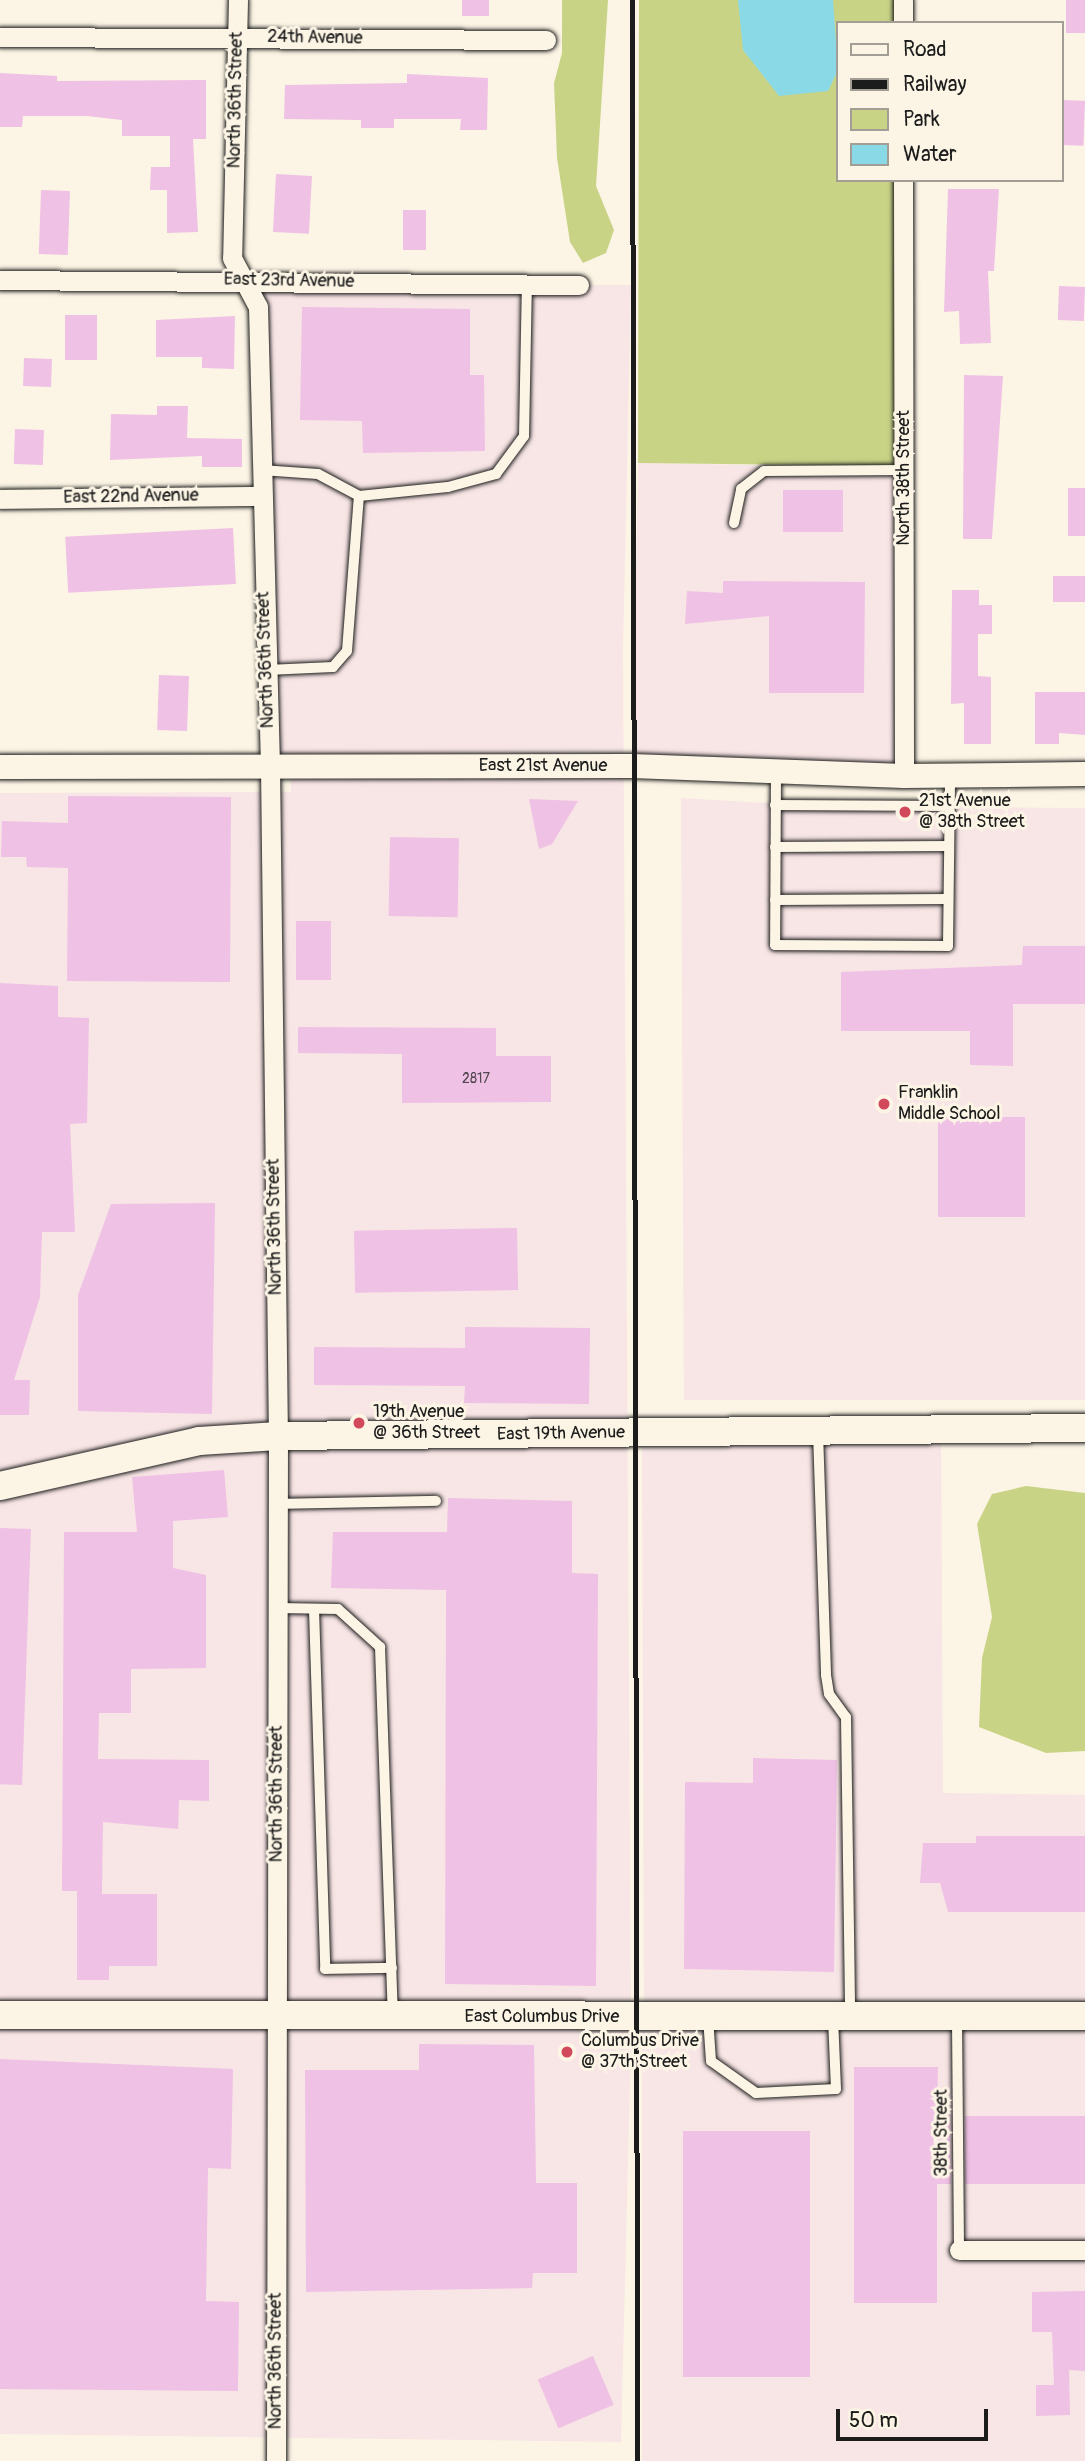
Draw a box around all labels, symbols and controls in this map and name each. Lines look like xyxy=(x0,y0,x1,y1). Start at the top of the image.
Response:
legend xyxy=(836,21,1064,182)
street label: 24th Avenue xyxy=(267,26,363,50)
street label: North 36th Street xyxy=(224,31,248,169)
text: Road xyxy=(903,36,947,63)
text: Railway xyxy=(903,71,967,98)
text: Park xyxy=(903,106,940,133)
text: Water xyxy=(903,141,956,168)
street label: East 23rd Avenue xyxy=(224,269,354,293)
street label: North 38th Street xyxy=(893,410,915,546)
street label: East 22nd Avenue xyxy=(63,485,199,509)
street label: North 36th Street xyxy=(253,591,279,729)
street label: East 21st Avenue xyxy=(479,755,607,777)
place label: 21st Avenue @ 38th Street xyxy=(919,791,1025,834)
marker: 21st Avenue @ 38th Street xyxy=(897,804,913,820)
house number: 2817 xyxy=(462,1071,490,1087)
place label: Franklin Middle School xyxy=(898,1083,1001,1126)
marker: Franklin Middle School xyxy=(876,1096,892,1112)
street label: North 36th Street xyxy=(263,1158,287,1296)
place label: 19th Avenue @ 36th Street xyxy=(373,1402,480,1444)
marker: 19th Avenue @ 36th Street xyxy=(351,1415,367,1431)
street label: East 19th Avenue xyxy=(497,1422,625,1446)
street label: North 36th Street xyxy=(266,1726,288,1862)
street label: East Columbus Drive xyxy=(465,2006,619,2028)
place label: Columbus Drive @ 37th Street xyxy=(581,2031,699,2074)
marker: Columbus Drive @ 37th Street xyxy=(559,2044,575,2060)
street label: 38th Street xyxy=(931,2089,953,2177)
street label: North 36th Street xyxy=(265,2293,287,2429)
scale bar xyxy=(840,2394,992,2438)
text: 50 m xyxy=(849,2407,898,2434)

